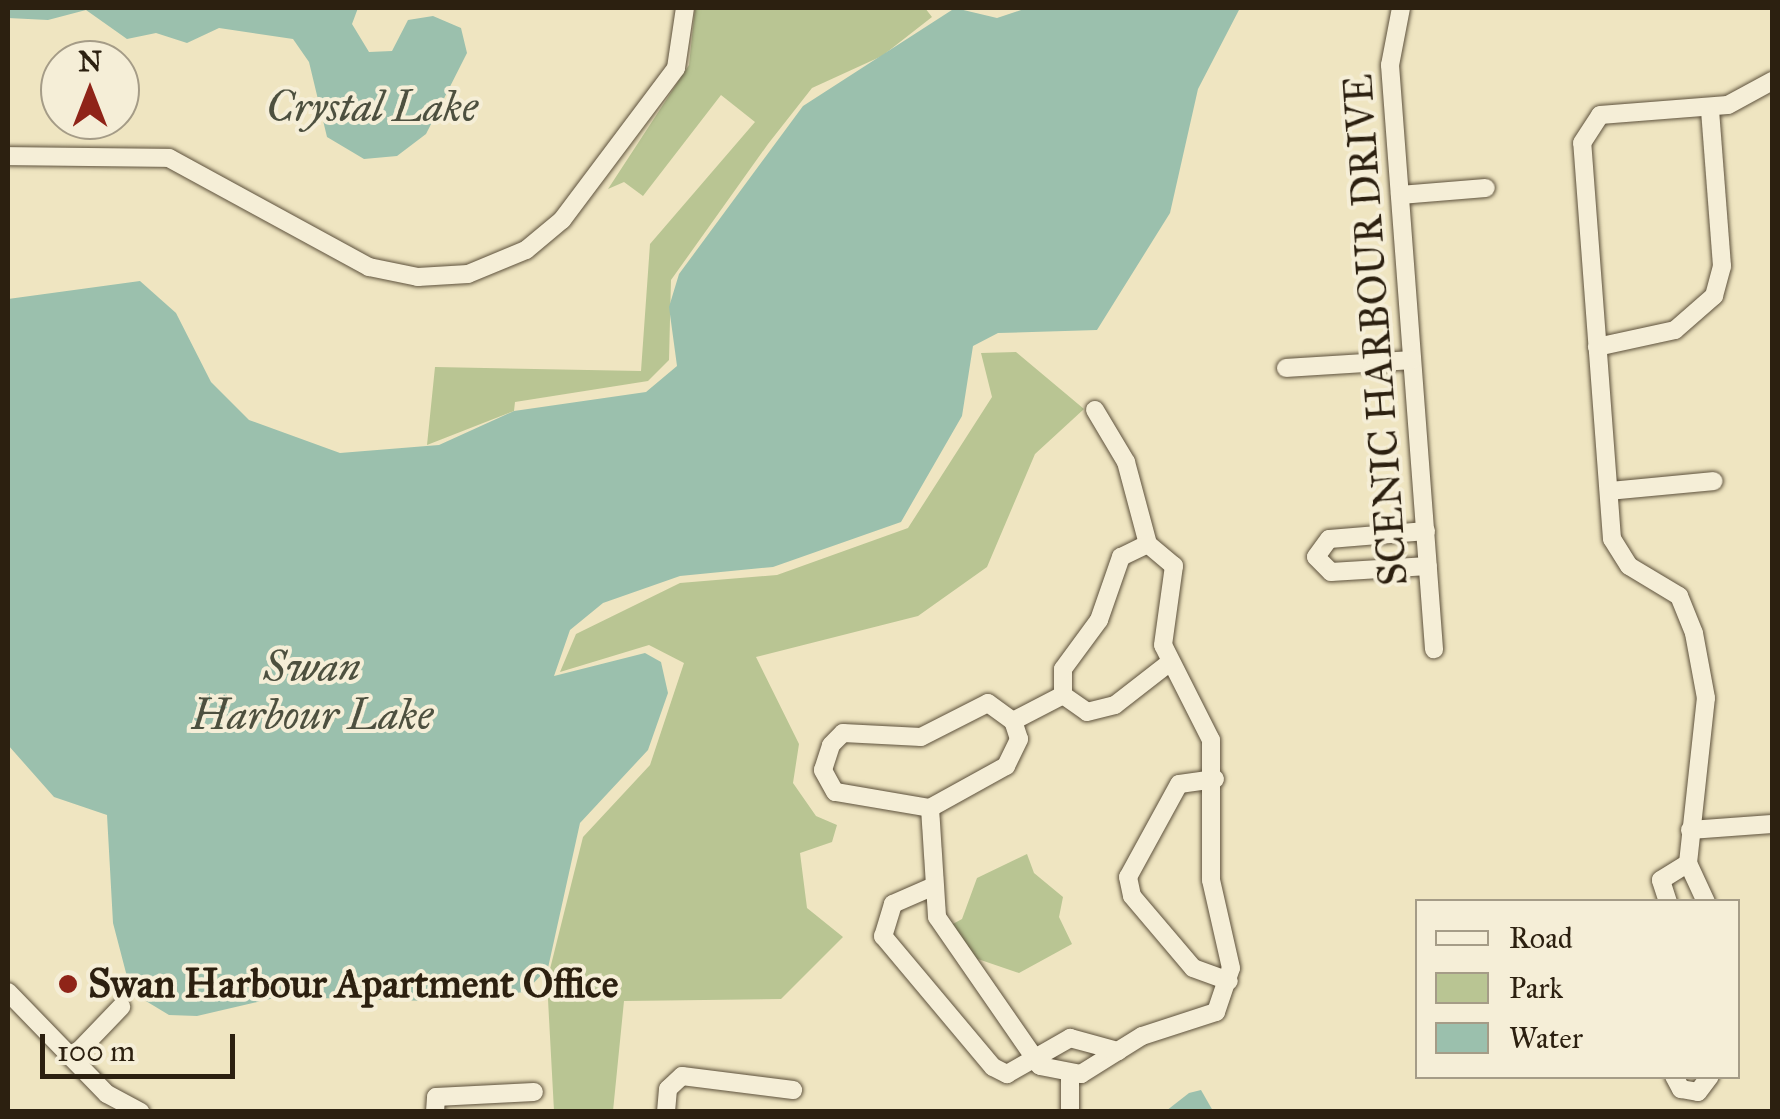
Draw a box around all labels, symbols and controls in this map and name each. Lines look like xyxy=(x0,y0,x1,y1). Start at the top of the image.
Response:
north arrow xyxy=(40,40,140,140)
text: N xyxy=(78,44,102,79)
street label: SCENIC HARBOUR DRIVE xyxy=(1334,73,1418,587)
water label: Crystal Lake xyxy=(266,82,478,132)
water label: Swan Harbour Lake xyxy=(191,642,433,740)
legend xyxy=(1415,899,1740,1079)
text: Road xyxy=(1509,920,1573,956)
place label: Swan Harbour Apartment Office xyxy=(88,960,618,1008)
text: Park xyxy=(1509,970,1563,1006)
marker: Swan Harbour Apartment Office xyxy=(57,973,79,995)
scale bar xyxy=(45,1014,240,1076)
text: Water xyxy=(1509,1020,1583,1056)
text: 100 m xyxy=(57,1033,135,1069)

